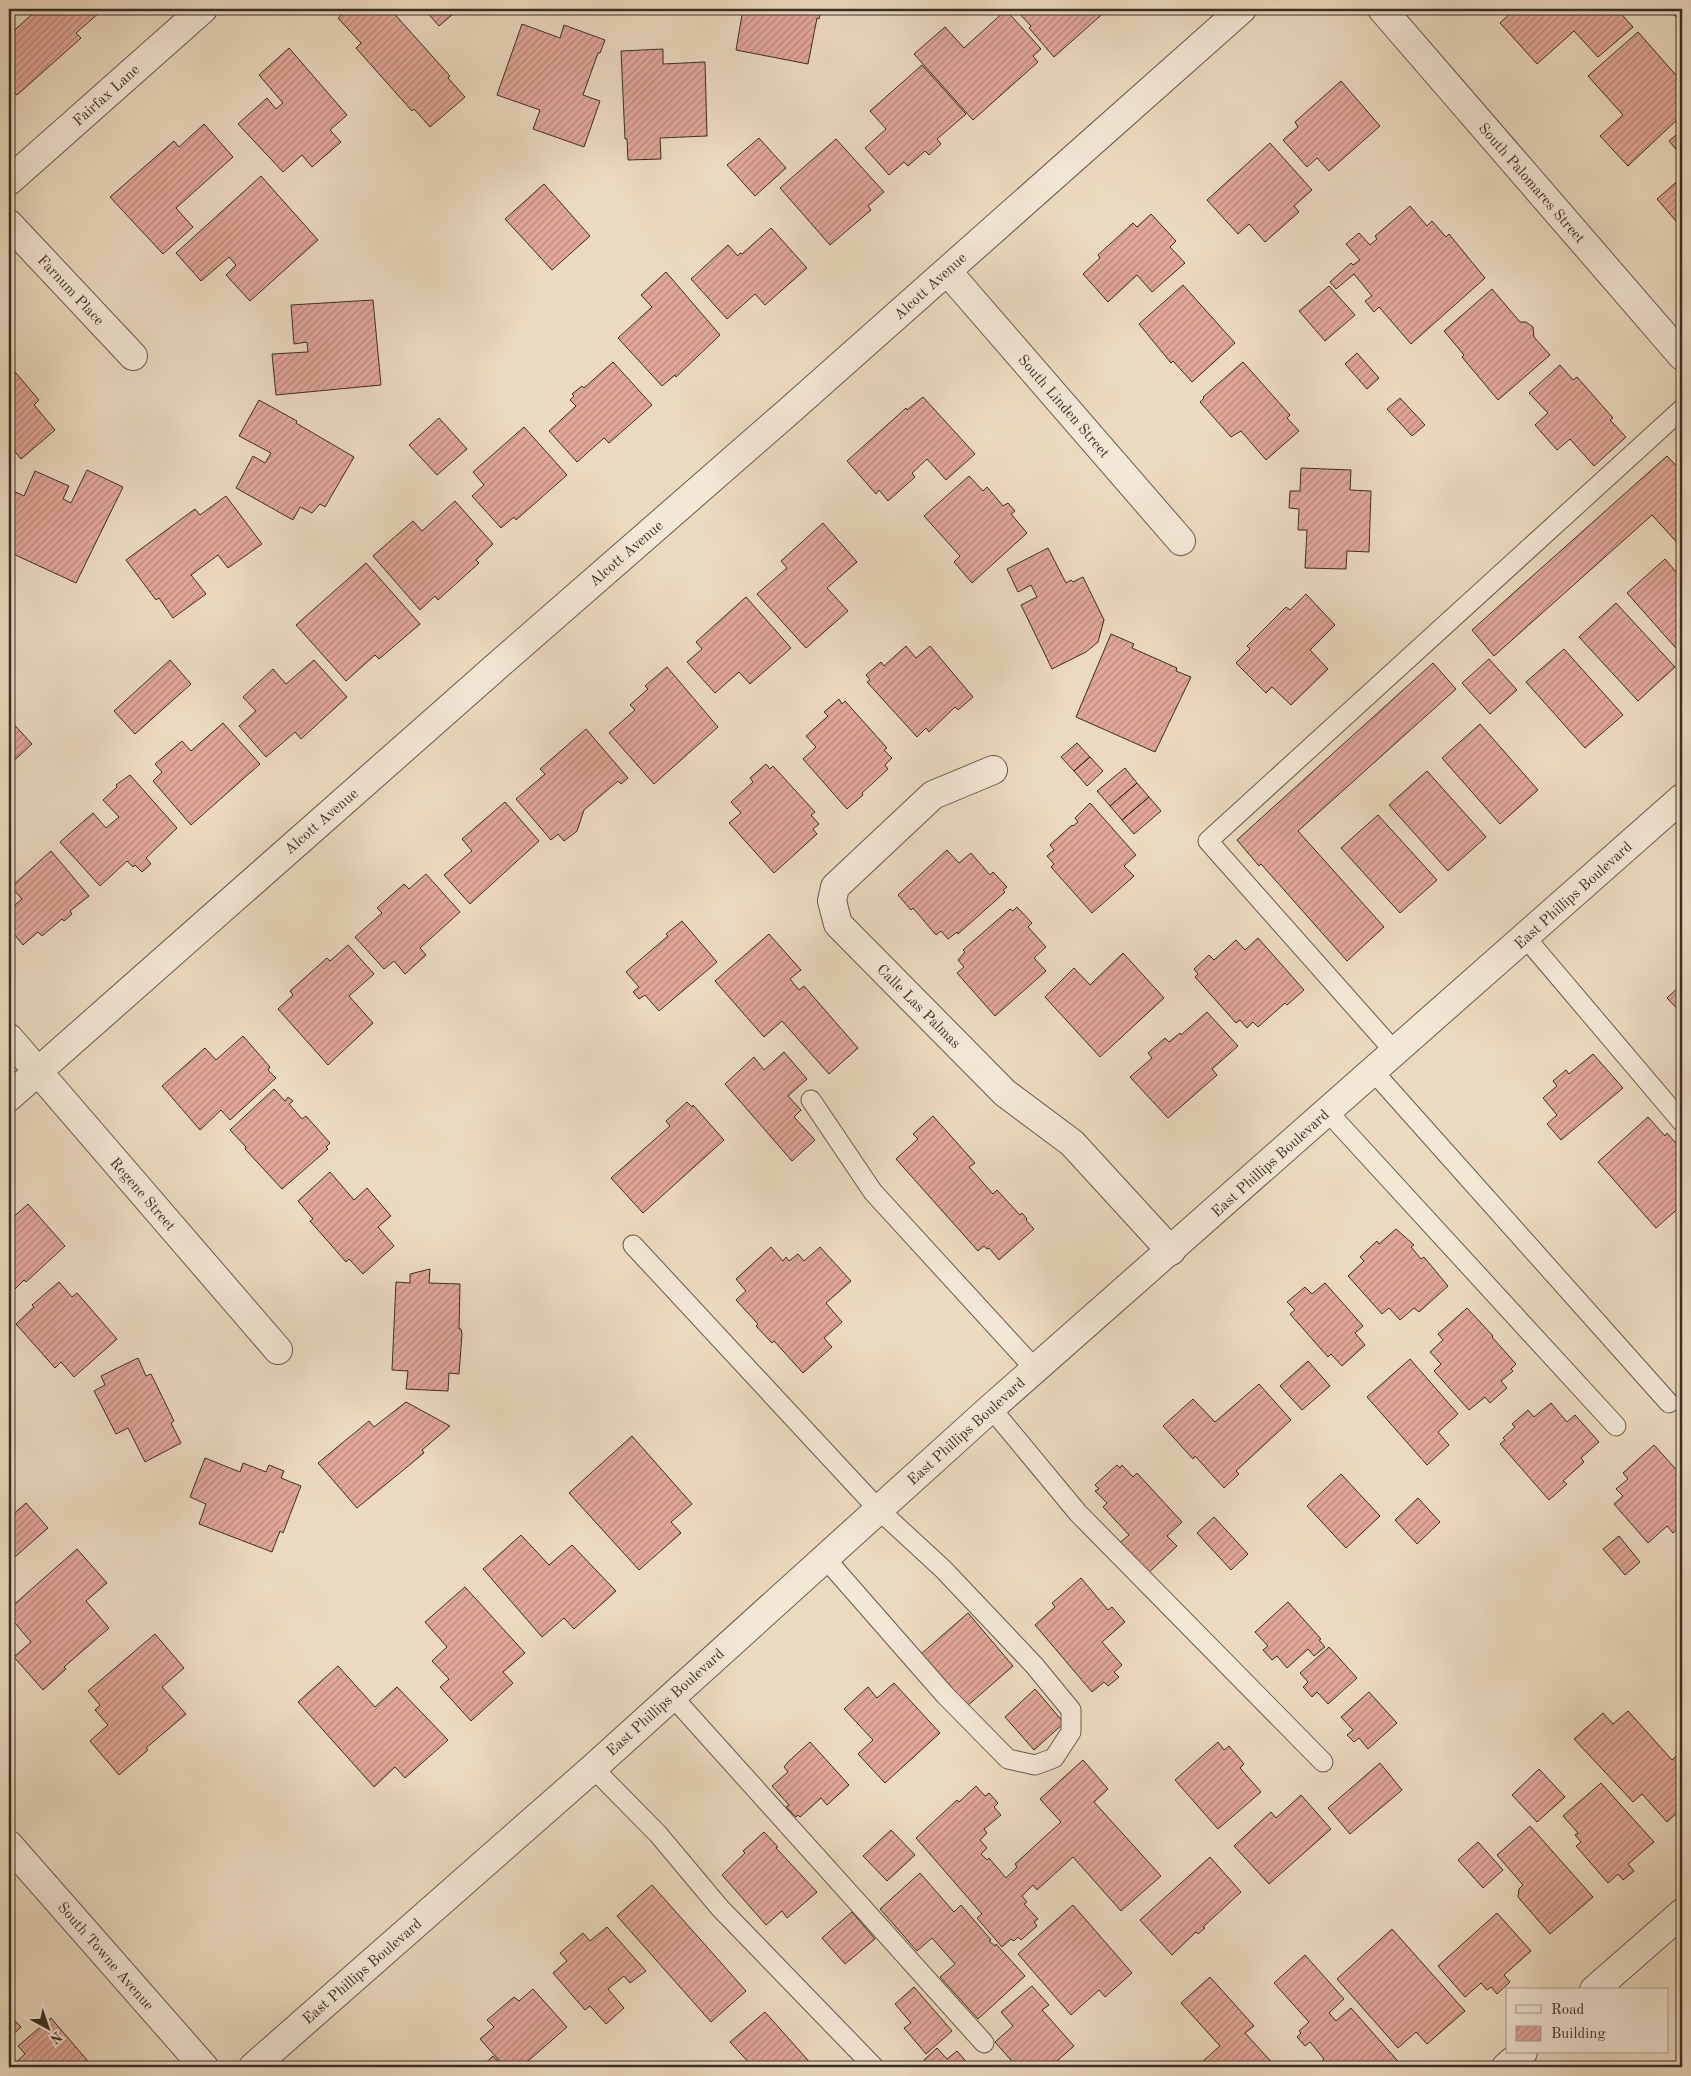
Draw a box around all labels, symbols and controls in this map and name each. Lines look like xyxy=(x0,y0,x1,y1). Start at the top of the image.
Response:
street label: Fairfax Lane xyxy=(71,63,143,130)
street label: South Palomares Street xyxy=(1475,121,1587,247)
street label: Alcott Avenue xyxy=(892,251,970,323)
street label: Farnum Place xyxy=(34,253,106,329)
street label: South Linden Street xyxy=(1014,353,1112,461)
street label: Alcott Avenue xyxy=(587,518,667,590)
street label: Alcott Avenue xyxy=(282,786,362,858)
street label: East Phillips Boulevard xyxy=(1512,839,1636,953)
street label: Calle Las Palmas xyxy=(873,962,963,1052)
street label: East Phillips Boulevard xyxy=(1209,1107,1333,1221)
street label: Regene Street xyxy=(106,1156,178,1234)
street label: East Phillips Boulevard xyxy=(905,1375,1029,1489)
street label: East Phillips Boulevard xyxy=(604,1646,728,1760)
street label: South Towne Avenue xyxy=(54,1900,156,2014)
street label: East Phillips Boulevard xyxy=(301,1916,426,2028)
legend xyxy=(1506,1988,1668,2054)
text: Road xyxy=(1551,2003,1585,2018)
north arrow xyxy=(22,2004,72,2054)
text: Building xyxy=(1551,2027,1606,2042)
text: N xyxy=(47,2028,64,2046)

